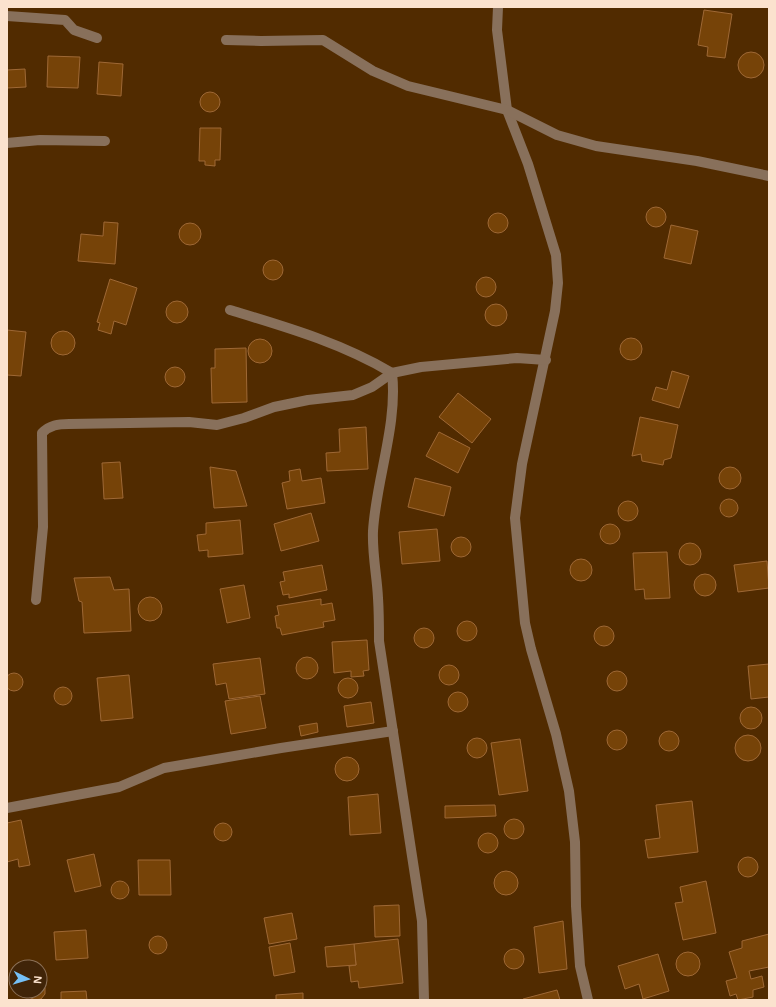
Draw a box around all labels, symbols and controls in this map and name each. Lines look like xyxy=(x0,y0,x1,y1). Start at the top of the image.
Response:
north arrow xyxy=(8,959,48,999)
text: N xyxy=(32,975,44,984)

